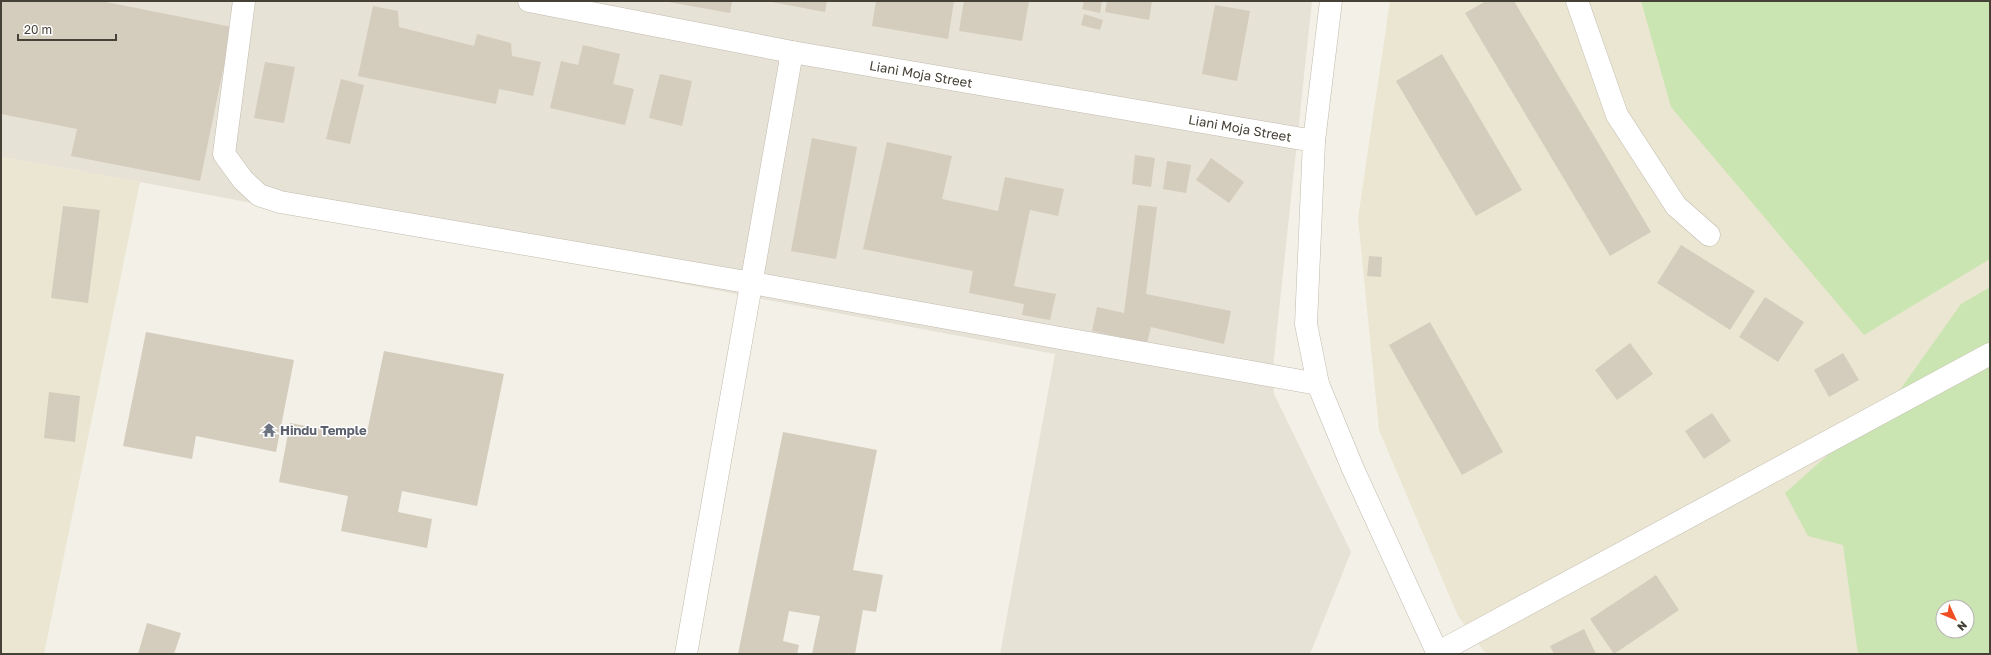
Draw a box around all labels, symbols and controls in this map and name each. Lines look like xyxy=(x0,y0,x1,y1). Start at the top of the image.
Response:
scale bar xyxy=(18,16,116,42)
text: 20 m xyxy=(24,22,52,37)
street label: Liani Moja Street xyxy=(868,57,974,91)
street label: Liani Moja Street xyxy=(1187,111,1293,145)
temple icon: Hindu Temple xyxy=(261,422,277,438)
place label: Hindu Temple xyxy=(280,422,367,438)
north arrow xyxy=(1935,599,1975,639)
text: N xyxy=(1955,619,1970,634)

